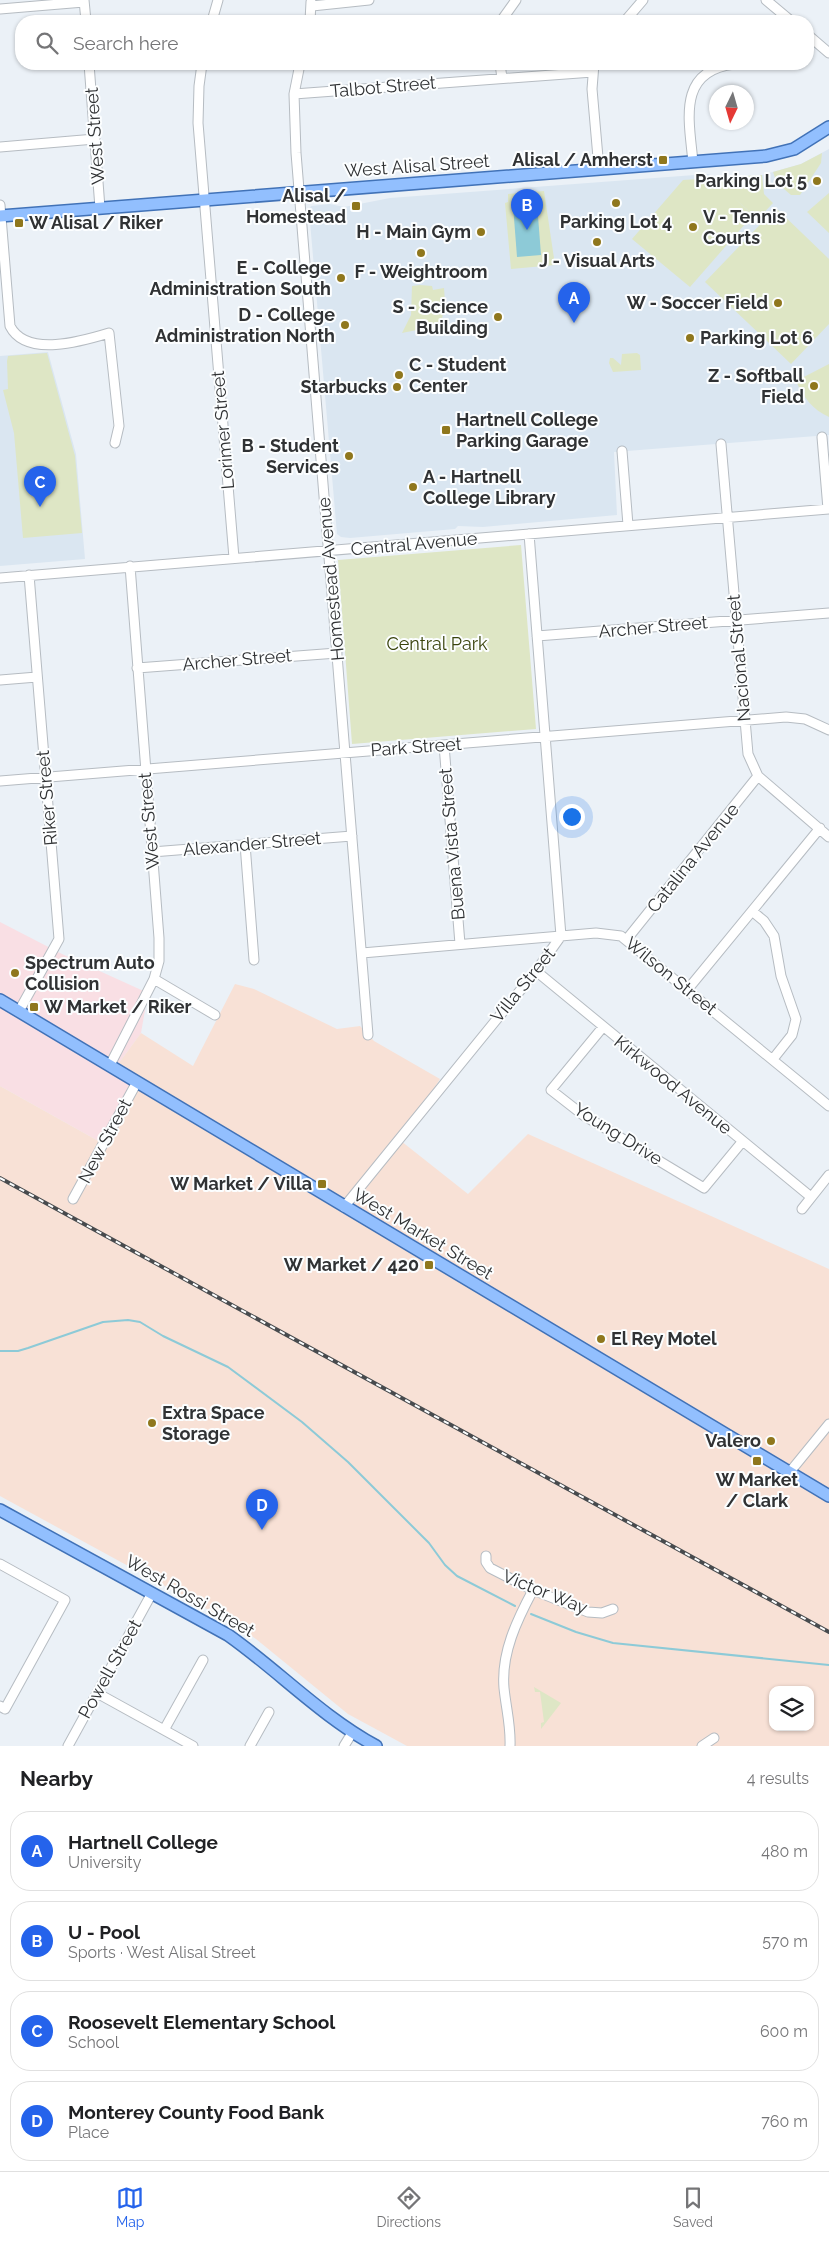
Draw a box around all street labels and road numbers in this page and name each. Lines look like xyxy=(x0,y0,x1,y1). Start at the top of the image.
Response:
street label: Talbot Street xyxy=(329,71,437,102)
street label: West Street xyxy=(81,87,108,185)
street label: West Alisal Street xyxy=(344,150,490,181)
street label: Lorimer Street xyxy=(207,370,238,490)
street label: Homestead Avenue xyxy=(313,496,348,662)
street label: Central Avenue xyxy=(350,527,479,559)
street label: Nacional Street xyxy=(722,594,755,722)
street label: Archer Street xyxy=(597,611,708,642)
street label: Archer Street xyxy=(181,644,292,675)
street label: Park Street xyxy=(370,733,462,760)
street label: Riker Street xyxy=(32,750,61,847)
street label: Buena Vista Street xyxy=(434,767,469,921)
street label: West Street xyxy=(134,772,163,870)
street label: Catalina Avenue xyxy=(642,799,743,916)
street label: Alexander Street xyxy=(182,827,322,860)
street label: Wilson Street xyxy=(621,932,721,1019)
street label: Villa Street xyxy=(486,943,559,1026)
street label: Kirkwood Avenue xyxy=(610,1031,737,1139)
street label: New Street xyxy=(74,1095,136,1187)
street label: Young Drive xyxy=(570,1098,667,1169)
street label: West Market Street xyxy=(350,1184,497,1284)
street label: West Rossi Street xyxy=(122,1550,258,1641)
street label: Victor Way xyxy=(500,1565,591,1618)
street label: Powell Street xyxy=(74,1616,145,1722)

